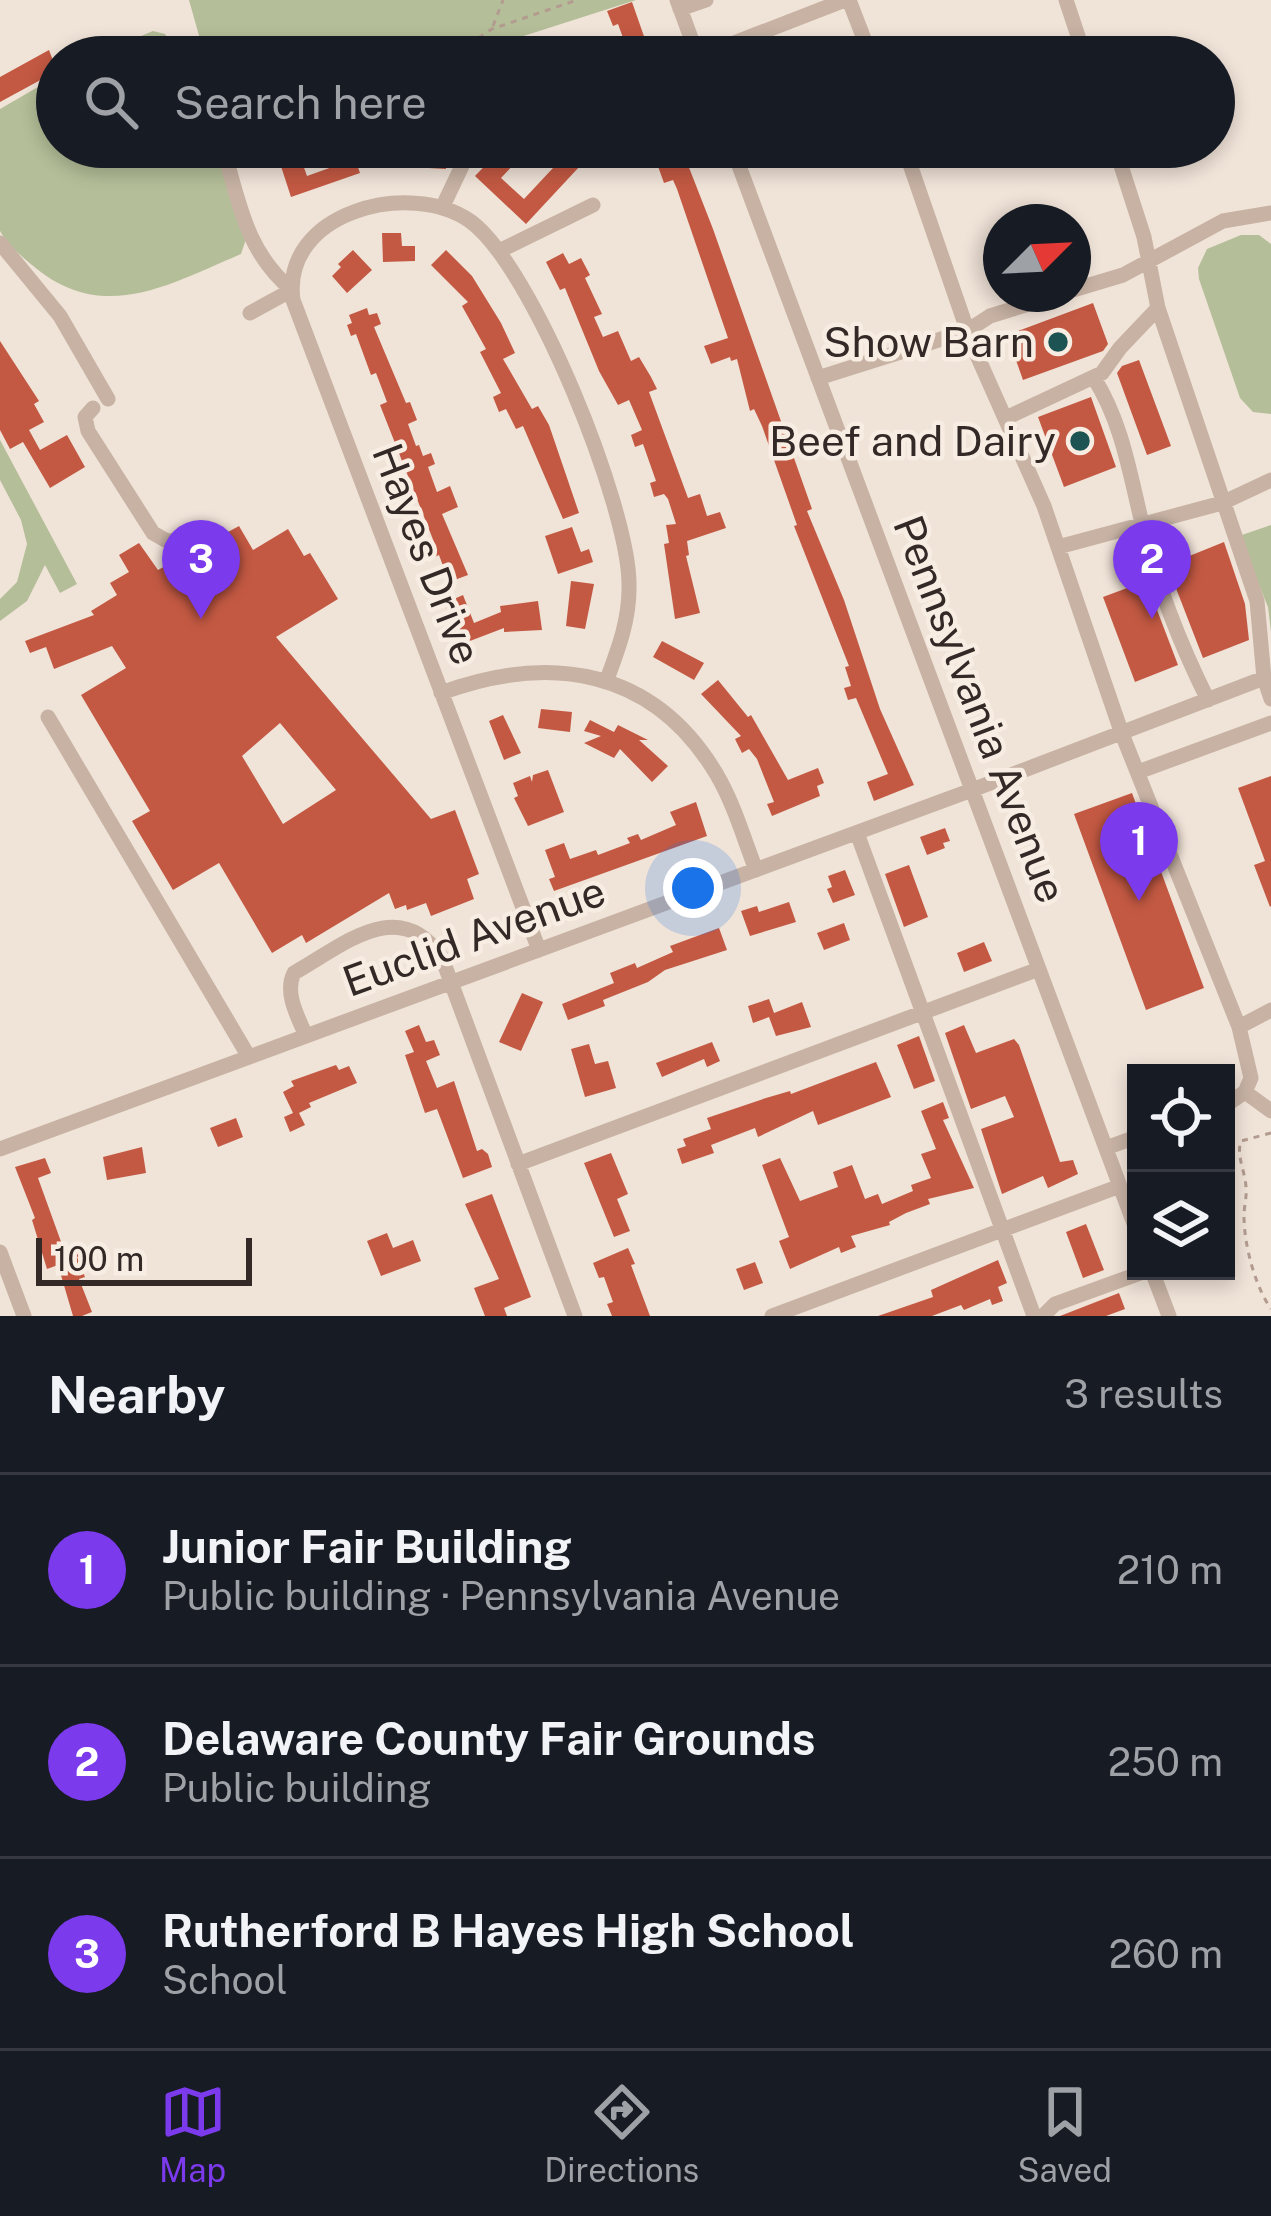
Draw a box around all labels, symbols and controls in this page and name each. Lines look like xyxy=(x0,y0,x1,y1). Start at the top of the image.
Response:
search box xyxy=(36,36,1235,168)
icon: search xyxy=(78,69,144,135)
text: Search here xyxy=(174,76,427,129)
north arrow xyxy=(983,204,1091,312)
place label: Show Barn xyxy=(823,317,1034,366)
marker: Show Barn xyxy=(1045,329,1071,355)
place label: Beef and Dairy xyxy=(769,416,1056,465)
marker: Beef and Dairy xyxy=(1067,428,1093,454)
street label: Hayes Drive xyxy=(363,437,492,671)
street label: Pennsylvania Avenue xyxy=(884,509,1077,909)
pin: 3 xyxy=(162,520,240,619)
pin: 2 xyxy=(1113,520,1191,619)
pin: 1 xyxy=(1100,802,1178,901)
your location xyxy=(663,858,723,918)
street label: Euclid Avenue xyxy=(336,865,611,1006)
map controls xyxy=(1127,1064,1235,1280)
button: locate xyxy=(1127,1064,1235,1172)
button: layers xyxy=(1127,1172,1235,1280)
scale bar xyxy=(36,1232,252,1285)
text: 100 m xyxy=(54,1240,144,1278)
text: Nearby xyxy=(48,1365,225,1424)
text: 3 results xyxy=(1064,1371,1223,1417)
text: Junior Fair Building xyxy=(162,1520,572,1573)
text: 1 xyxy=(79,1547,95,1593)
text: 210 m xyxy=(1117,1547,1223,1593)
text: Public building · Pennsylvania Avenue xyxy=(162,1573,840,1619)
text: Delaware County Fair Grounds xyxy=(162,1712,816,1765)
text: 2 xyxy=(75,1739,99,1785)
text: 250 m xyxy=(1108,1739,1223,1785)
text: Public building xyxy=(162,1765,432,1811)
text: Rutherford B Hayes High School xyxy=(162,1904,855,1957)
text: 3 xyxy=(74,1931,100,1977)
text: 260 m xyxy=(1109,1931,1223,1977)
text: School xyxy=(162,1957,287,2003)
tab: Map xyxy=(159,2079,226,2189)
tab: Directions xyxy=(544,2079,699,2189)
tab: Saved xyxy=(1018,2079,1112,2189)

